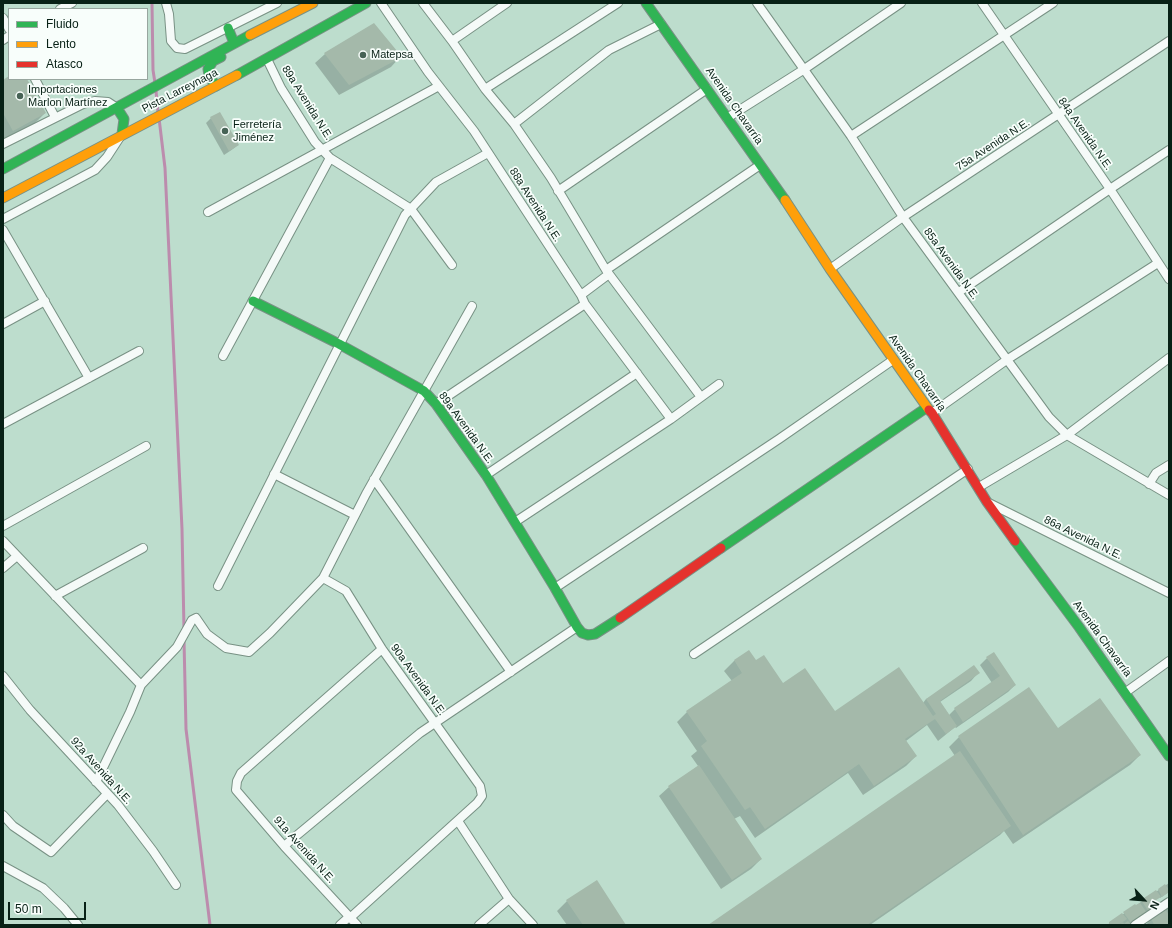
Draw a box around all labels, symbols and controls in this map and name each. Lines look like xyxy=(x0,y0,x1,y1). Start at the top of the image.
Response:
legend xyxy=(8,8,148,80)
text: Fluido xyxy=(46,17,79,31)
text: Lento xyxy=(46,37,76,51)
place label: Matepsa xyxy=(371,48,413,62)
marker: Matepsa xyxy=(358,50,368,60)
text: Atasco xyxy=(46,57,83,71)
street label: 89a Avenida N.E. xyxy=(279,63,335,143)
street label: Avenida Chavarría xyxy=(703,65,765,147)
street label: Pista Larreynaga xyxy=(140,66,220,116)
place label: Importaciones Marlon Martínez xyxy=(28,83,107,109)
marker: Importaciones Marlon Martínez xyxy=(15,91,25,101)
street label: 84a Avenida N.E. xyxy=(1055,95,1115,173)
street label: 75a Avenida N.E. xyxy=(954,116,1032,174)
place label: Ferretería Jiménez xyxy=(233,118,281,144)
marker: Ferretería Jiménez xyxy=(220,126,230,136)
street label: 88a Avenida N.E. xyxy=(506,166,564,244)
street label: 85a Avenida N.E. xyxy=(921,226,981,302)
street label: Avenida Chavarría xyxy=(886,332,948,414)
street label: 89a Avenida N.E. xyxy=(436,390,496,466)
street label: 86a Avenida N.E. xyxy=(1042,513,1124,563)
street label: Avenida Chavarría xyxy=(1070,598,1134,680)
street label: 90a Avenida N.E. xyxy=(388,642,448,718)
street label: 92a Avenida N.E. xyxy=(68,735,134,807)
street label: 91a Avenida N.E. xyxy=(271,814,337,886)
north arrow xyxy=(1124,880,1164,920)
scale bar xyxy=(10,894,88,920)
text: N xyxy=(1148,899,1162,911)
text: 50 m xyxy=(15,902,42,916)

